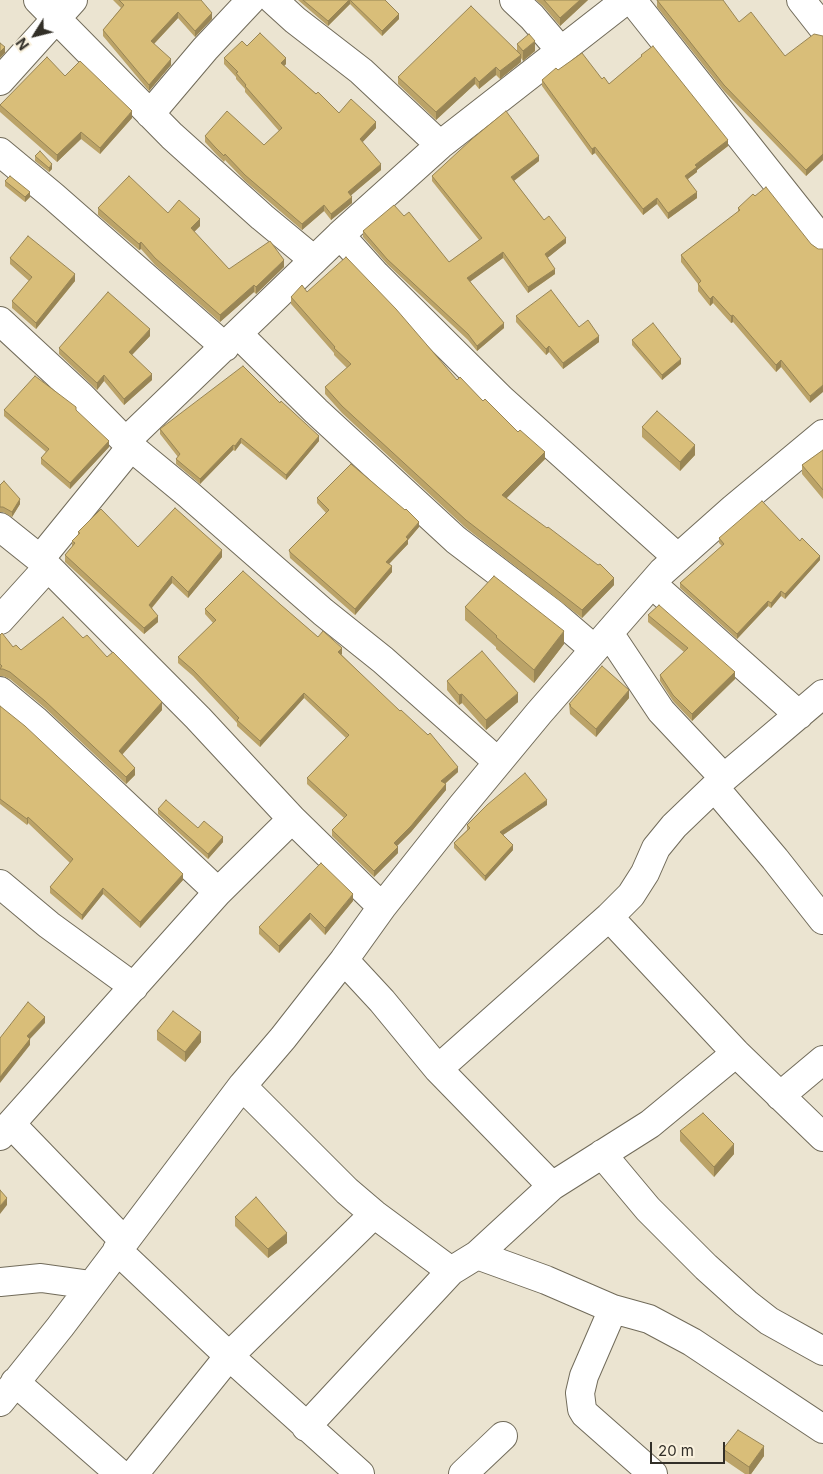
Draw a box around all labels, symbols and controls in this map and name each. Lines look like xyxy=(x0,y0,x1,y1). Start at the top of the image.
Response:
north arrow xyxy=(10,10,60,60)
text: N xyxy=(12,35,32,53)
scale bar xyxy=(653,1432,728,1464)
text: 20 m xyxy=(658,1441,694,1460)

